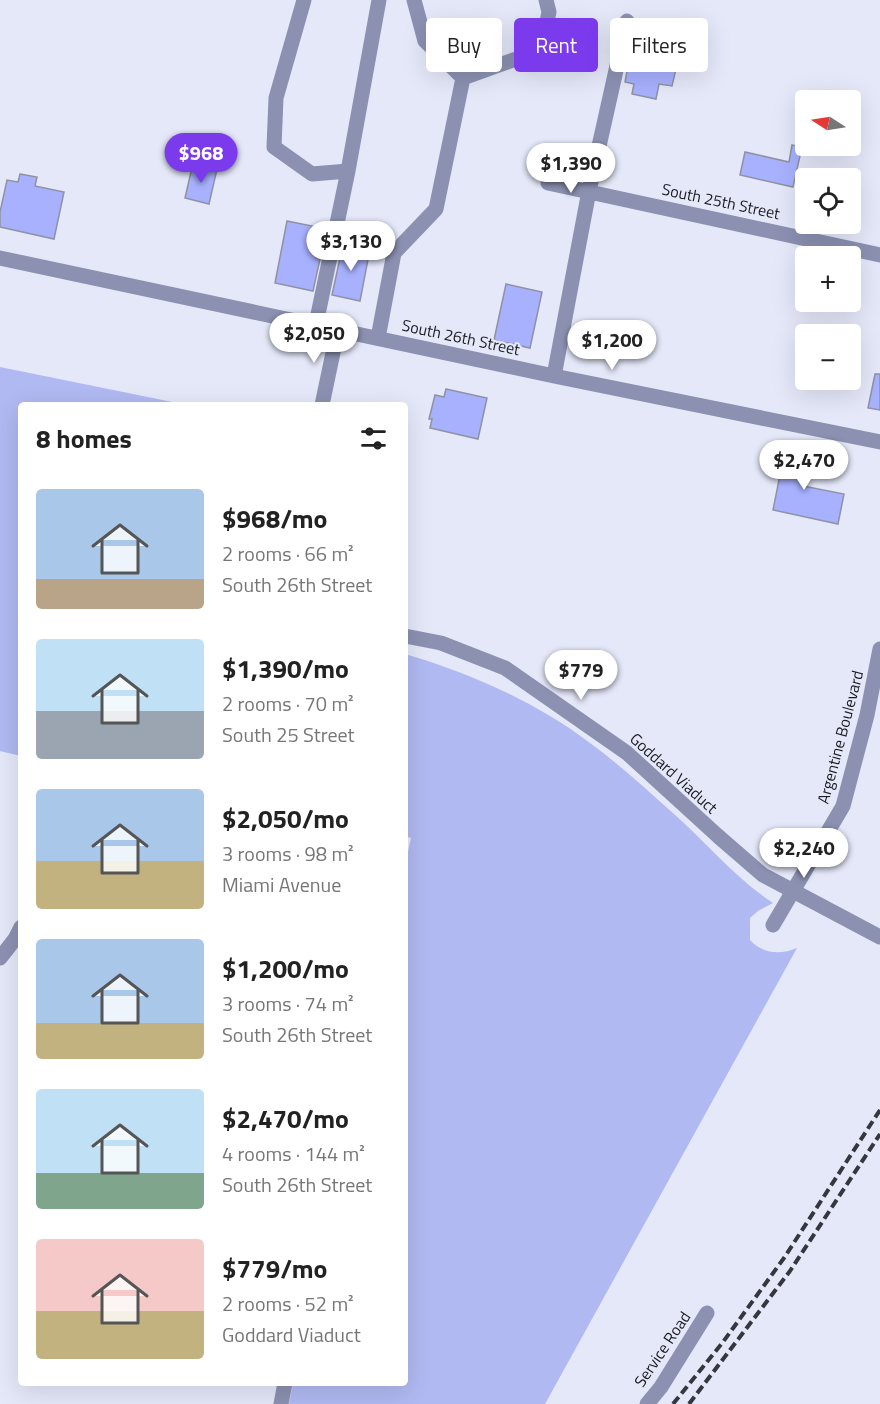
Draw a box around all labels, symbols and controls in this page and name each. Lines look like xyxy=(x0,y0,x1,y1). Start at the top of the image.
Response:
chip: Buy xyxy=(426,18,502,72)
chip: Rent xyxy=(514,18,598,72)
chip: Filters xyxy=(610,18,708,72)
north arrow xyxy=(795,90,861,156)
map controls xyxy=(795,90,861,390)
pin: $968 xyxy=(165,133,237,184)
text: $968 xyxy=(179,137,223,168)
pin: $1,390 xyxy=(522,143,620,194)
text: $1,390 xyxy=(540,147,602,178)
button: locate xyxy=(795,168,861,234)
street label: South 25th Street xyxy=(660,177,783,225)
pin: $3,130 xyxy=(302,221,400,272)
text: $3,130 xyxy=(320,225,382,256)
button: + xyxy=(795,246,861,312)
pin: $2,050 xyxy=(265,313,363,364)
street label: South 26th Street xyxy=(400,313,523,361)
text: $2,050 xyxy=(283,317,345,348)
pin: $1,200 xyxy=(563,320,661,371)
text: $1,200 xyxy=(581,324,643,355)
button: − xyxy=(795,324,861,390)
text: 8 homes xyxy=(36,419,132,458)
icon: filters xyxy=(357,422,390,455)
pin: $2,470 xyxy=(755,440,853,491)
text: $2,470 xyxy=(773,444,835,475)
text: $968/mo xyxy=(222,499,327,538)
icon: home xyxy=(84,513,156,585)
text: 2 rooms · 66 m² xyxy=(222,538,354,569)
text: South 26th Street xyxy=(222,569,372,600)
text: $1,390/mo xyxy=(222,649,349,688)
pin: $779 xyxy=(545,650,617,701)
text: $779 xyxy=(559,654,603,685)
icon: home xyxy=(84,663,156,735)
street label: Argentine Boulevard xyxy=(811,668,869,806)
text: 2 rooms · 70 m² xyxy=(222,688,354,719)
text: South 25 Street xyxy=(222,719,355,750)
street label: Goddard Viaduct xyxy=(625,727,724,819)
text: $2,050/mo xyxy=(222,799,349,838)
icon: home xyxy=(84,813,156,885)
pin: $2,240 xyxy=(755,828,853,879)
text: $2,240 xyxy=(773,832,835,863)
text: 3 rooms · 98 m² xyxy=(222,838,354,869)
text: Miami Avenue xyxy=(222,869,341,900)
text: $1,200/mo xyxy=(222,949,349,988)
icon: home xyxy=(84,963,156,1035)
text: 3 rooms · 74 m² xyxy=(222,988,354,1019)
text: South 26th Street xyxy=(222,1019,372,1050)
text: $2,470/mo xyxy=(222,1099,349,1138)
icon: home xyxy=(84,1113,156,1185)
text: 4 rooms · 144 m² xyxy=(222,1138,365,1169)
text: South 26th Street xyxy=(222,1169,372,1200)
text: $779/mo xyxy=(222,1249,327,1288)
icon: home xyxy=(84,1263,156,1335)
text: 2 rooms · 52 m² xyxy=(222,1288,354,1319)
street label: Service Road xyxy=(628,1306,696,1392)
text: Goddard Viaduct xyxy=(222,1319,361,1350)

